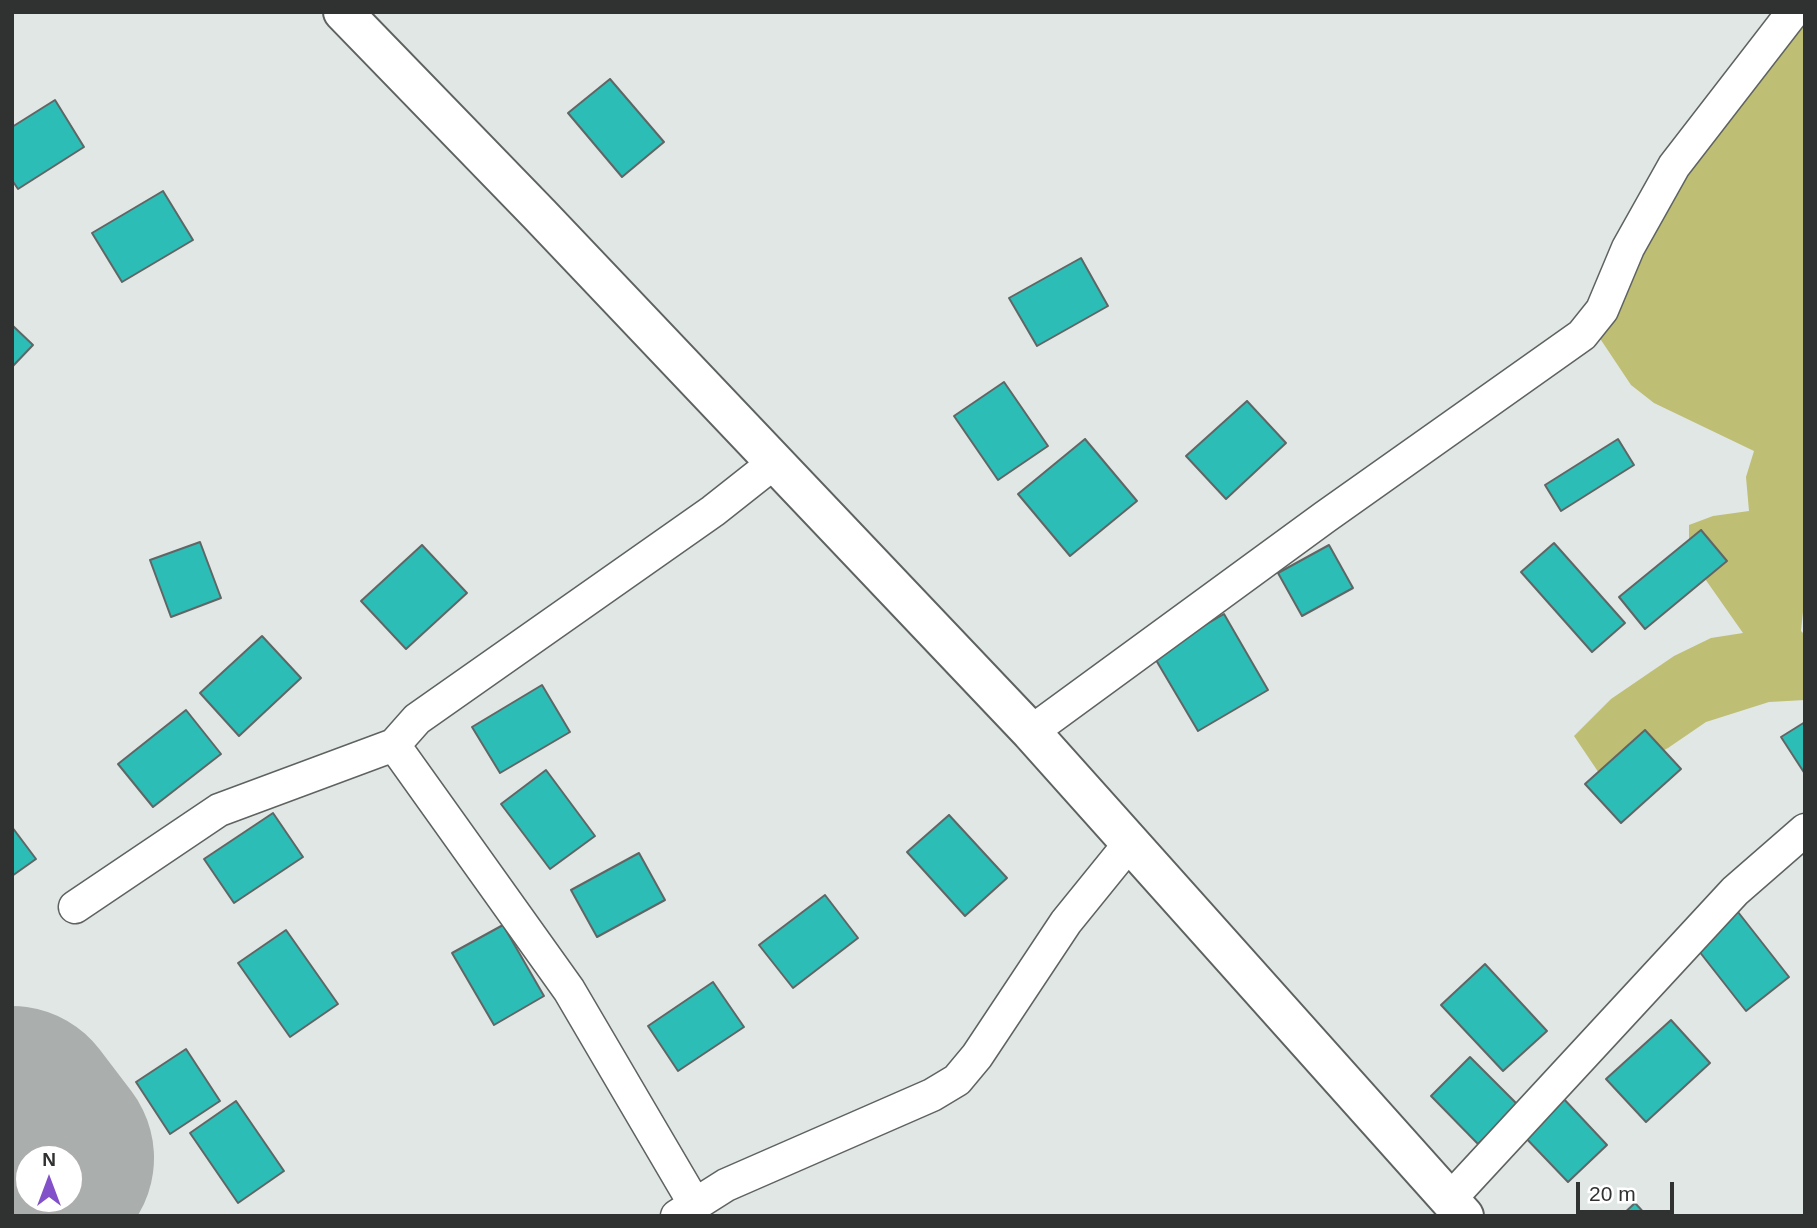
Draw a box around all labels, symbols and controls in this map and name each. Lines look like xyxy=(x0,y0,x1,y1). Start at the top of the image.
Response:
north arrow xyxy=(14,1144,84,1214)
text: N xyxy=(42,1149,56,1170)
scale bar xyxy=(1579,1168,1677,1212)
text: 20 m xyxy=(1589,1182,1636,1205)

